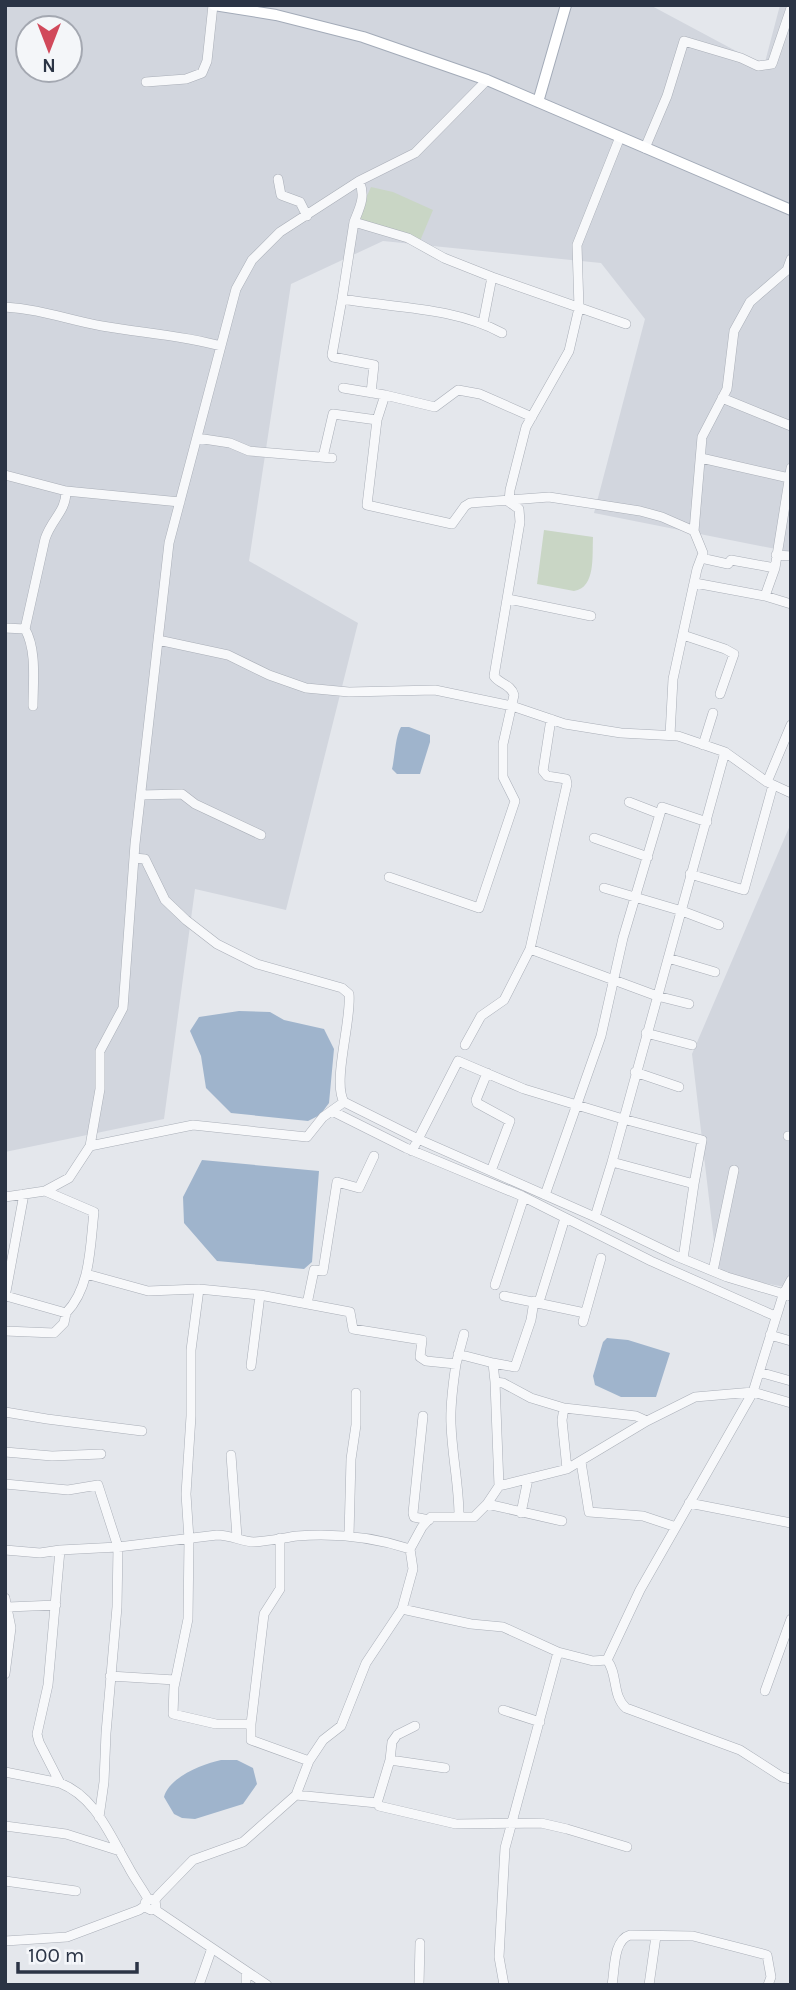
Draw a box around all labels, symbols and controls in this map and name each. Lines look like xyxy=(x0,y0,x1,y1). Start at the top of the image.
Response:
north arrow xyxy=(14,14,84,84)
text: N xyxy=(42,54,56,76)
scale bar xyxy=(18,1930,136,1974)
text: 100 m xyxy=(28,1943,85,1967)

